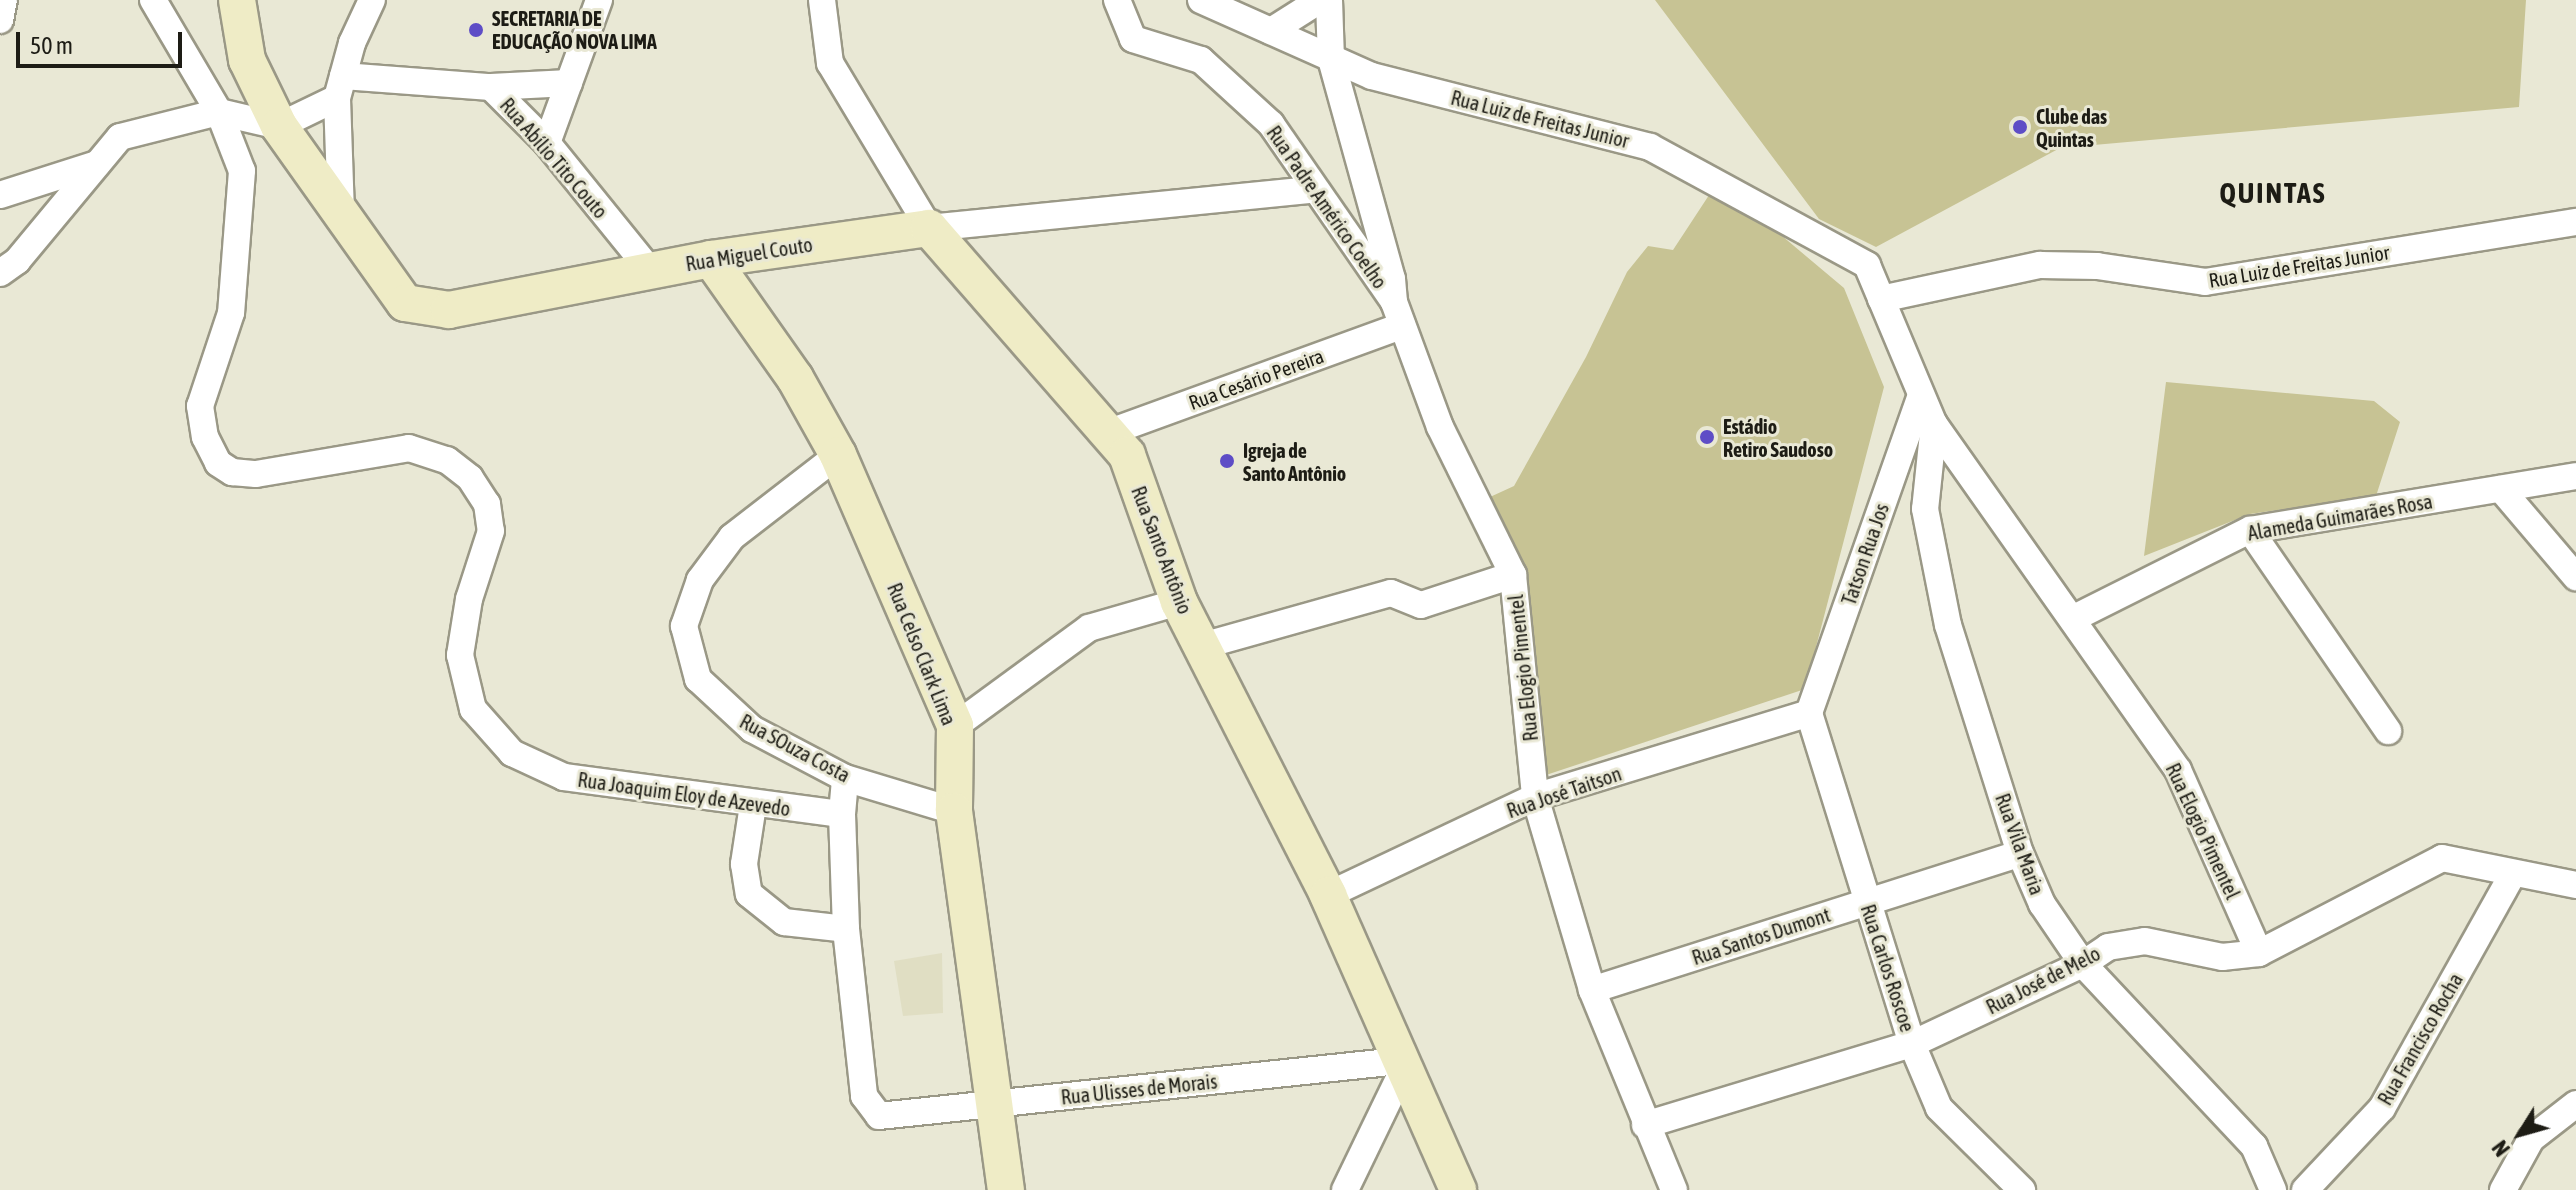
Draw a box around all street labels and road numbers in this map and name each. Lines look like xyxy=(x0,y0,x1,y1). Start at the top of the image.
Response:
street label: Rua Luiz de Freitas Junior xyxy=(1448,85,1632,153)
street label: Rua Abílio Tito Couto xyxy=(495,93,613,223)
street label: Rua Padre Américo Coelho xyxy=(1262,121,1392,293)
street label: Rua Miguel Couto xyxy=(684,232,814,276)
street label: Rua Luiz de Freitas Junior xyxy=(2207,240,2391,292)
street label: Rua Cesário Pereira xyxy=(1185,343,1327,415)
street label: Rua Santo Antônio xyxy=(1127,483,1197,617)
street label: Alameda Guimarães Rosa xyxy=(2246,489,2434,545)
street label: Tatson Rua Jos xyxy=(1836,500,1894,608)
street label: Rua Celso Clark Lima xyxy=(883,579,961,729)
street label: Rua Elogio Pimentel xyxy=(1503,594,1543,742)
street label: Rua SOuza Costa xyxy=(736,709,854,787)
street label: Rua Elogio Pimentel xyxy=(2161,759,2245,903)
street label: Rua José Taitson xyxy=(1504,761,1624,823)
street label: Rua Joaquim Eloy de Azevedo xyxy=(576,767,792,821)
street label: Rua Vila Maria xyxy=(1991,790,2049,898)
street label: Rua Carlos Roscoe xyxy=(1856,901,1920,1035)
street label: Rua Santos Dumont xyxy=(1689,902,1833,970)
street label: Rua José de Melo xyxy=(1982,941,2104,1019)
street label: Rua Francisco Rocha xyxy=(2373,969,2467,1109)
street label: Rua Ulisses de Morais xyxy=(1060,1069,1218,1109)

